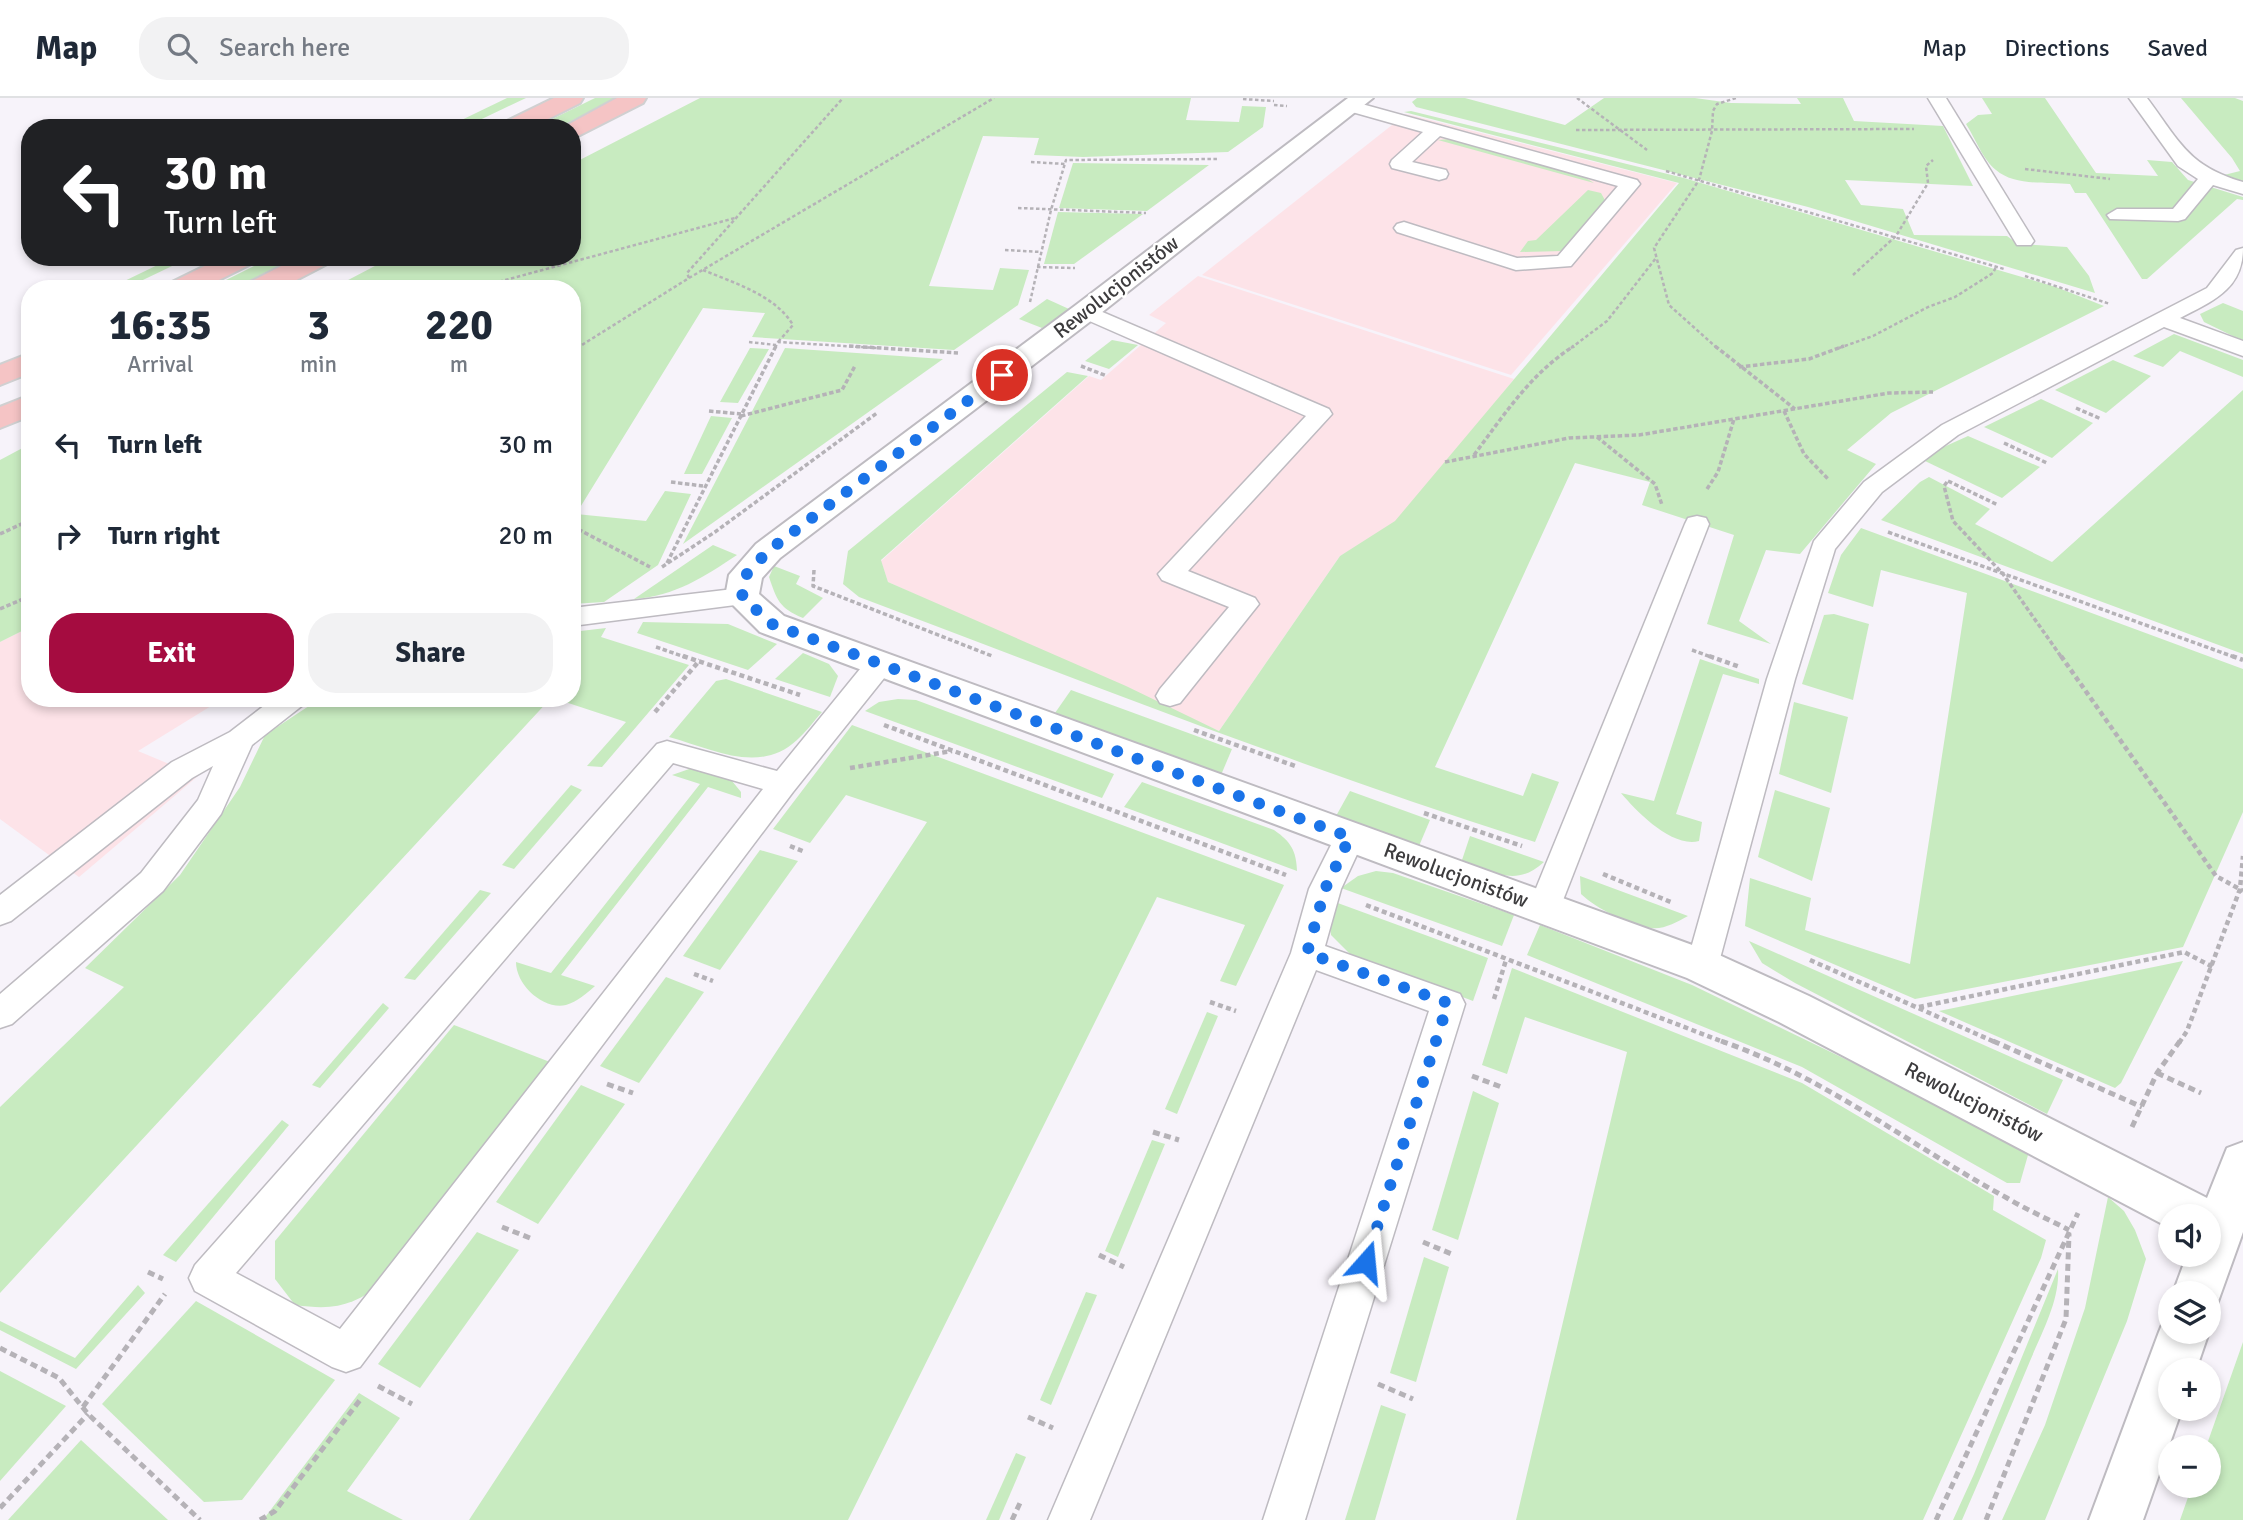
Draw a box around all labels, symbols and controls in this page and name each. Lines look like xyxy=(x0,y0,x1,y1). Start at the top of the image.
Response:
search box xyxy=(139,17,629,80)
text: Map xyxy=(35,28,97,69)
icon: search xyxy=(163,29,201,67)
text: Search here xyxy=(219,32,350,64)
text: Map xyxy=(1922,33,1967,63)
text: Directions xyxy=(2005,33,2110,63)
text: Saved xyxy=(2148,33,2208,63)
text: 30 m xyxy=(164,143,267,203)
icon: left xyxy=(49,147,140,238)
text: Turn left xyxy=(164,203,277,242)
street label: Rewolucjonistów xyxy=(1048,230,1184,344)
text: 16:35 xyxy=(109,300,212,351)
text: 3 xyxy=(307,300,330,351)
text: 220 xyxy=(425,300,493,351)
pin xyxy=(972,345,1032,405)
text: Arrival xyxy=(127,350,194,379)
text: min xyxy=(300,350,337,379)
text: m xyxy=(450,350,468,379)
icon: arrive xyxy=(983,356,1021,394)
icon: left xyxy=(49,426,87,464)
text: Turn left xyxy=(108,429,202,461)
text: 30 m xyxy=(498,429,553,461)
icon: right xyxy=(49,517,87,555)
text: Turn right xyxy=(108,520,220,552)
text: 20 m xyxy=(498,520,553,552)
button: Exit xyxy=(49,613,294,693)
button: Share xyxy=(308,613,553,693)
street label: Rewolucjonistów xyxy=(1380,837,1532,913)
street label: Rewolucjonistów xyxy=(1900,1056,2048,1148)
map controls xyxy=(2158,1204,2221,1498)
button: sound xyxy=(2158,1204,2221,1267)
position arrow xyxy=(1329,1225,1403,1299)
button: layers xyxy=(2158,1281,2221,1344)
button: + xyxy=(2158,1358,2221,1421)
button: − xyxy=(2158,1435,2221,1498)

